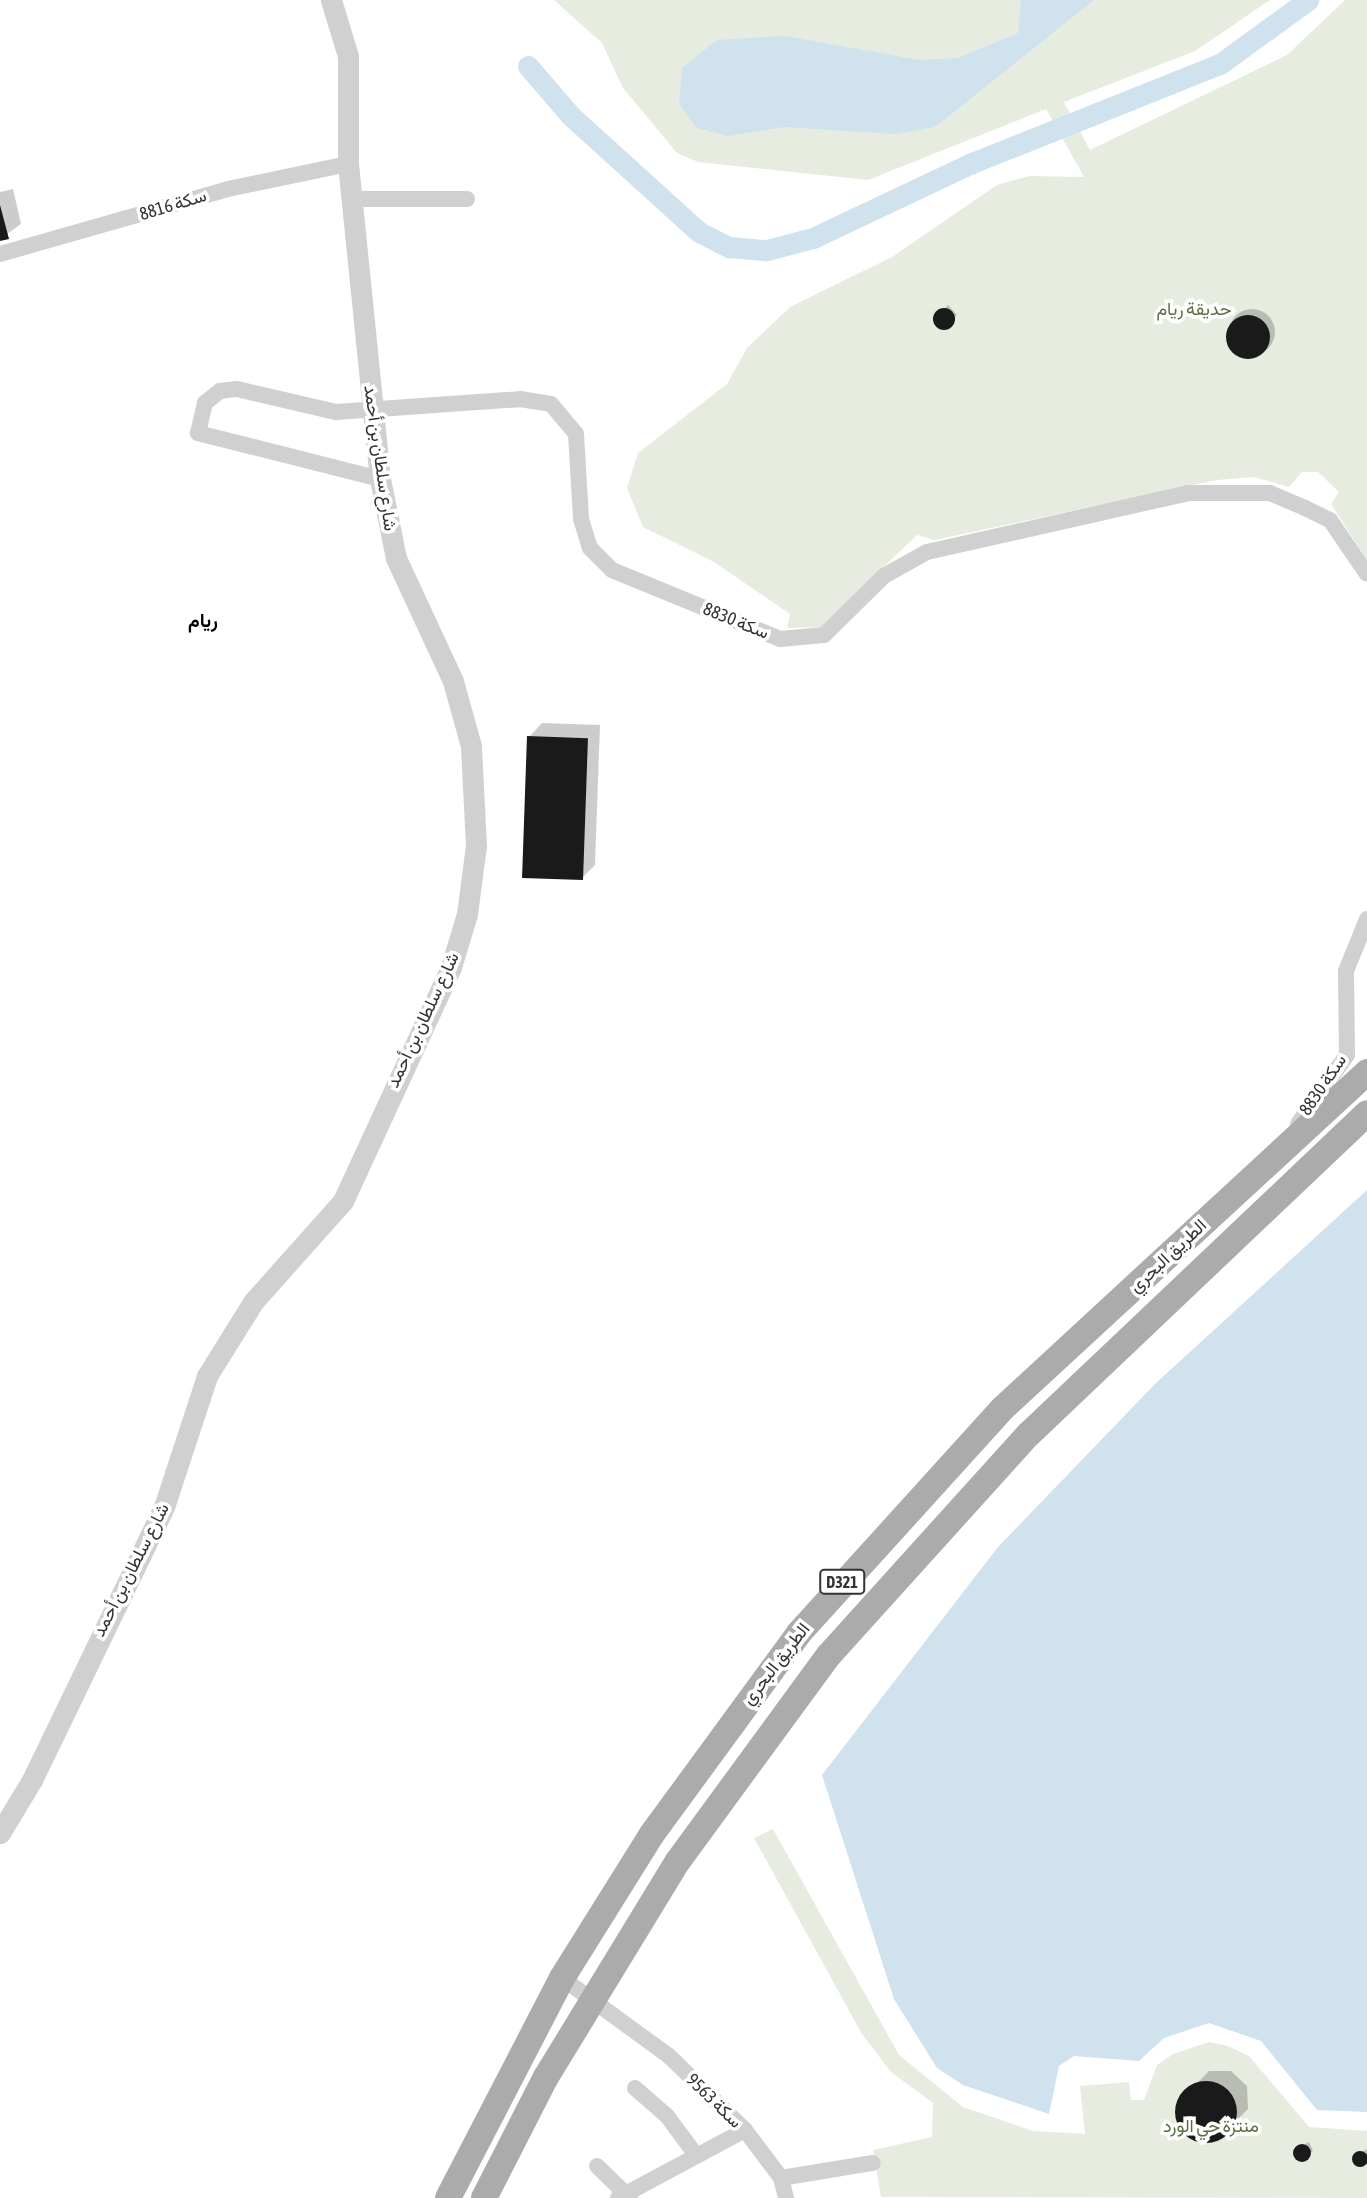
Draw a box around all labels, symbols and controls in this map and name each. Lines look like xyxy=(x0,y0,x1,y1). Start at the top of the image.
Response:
street label: سكة 8816 xyxy=(137,185,209,225)
park label: حديقة ريام xyxy=(1156,298,1232,320)
street label: شارع سلطان بن أحمد xyxy=(359,384,401,532)
street label: سكة 8830 xyxy=(700,598,772,644)
district label: ريام xyxy=(188,610,218,632)
street label: شارع سلطان بن أحمد xyxy=(382,949,464,1091)
street label: سكة 8830 xyxy=(1295,1050,1351,1120)
street label: الطريق البحري xyxy=(1125,1215,1211,1297)
street label: شارع سلطان بن أحمد xyxy=(88,1500,174,1640)
road number: D321 xyxy=(818,1570,866,1594)
street label: الطريق البحري xyxy=(737,1619,815,1709)
street label: سكة 9563 xyxy=(682,2069,746,2133)
park label: منتزة حي الورد xyxy=(1163,2115,1259,2137)

